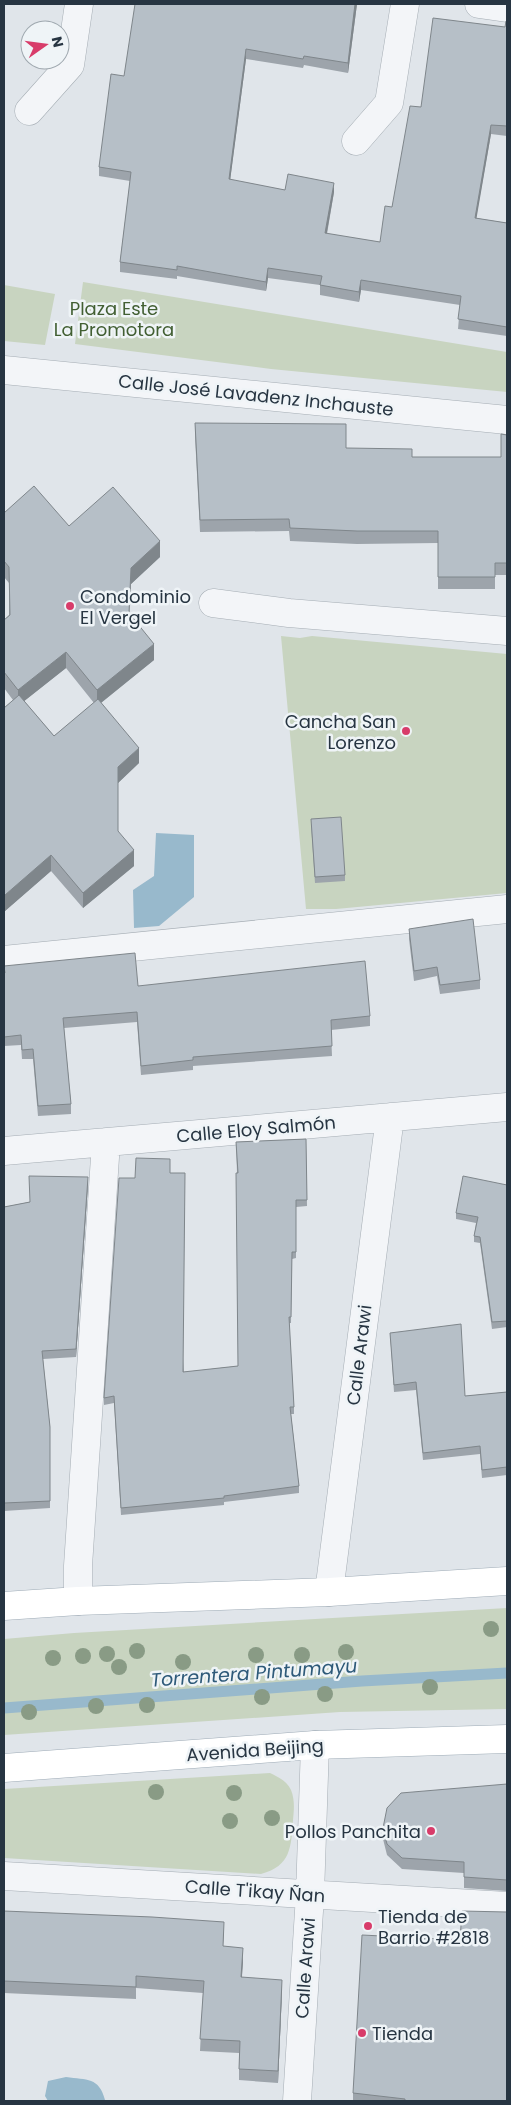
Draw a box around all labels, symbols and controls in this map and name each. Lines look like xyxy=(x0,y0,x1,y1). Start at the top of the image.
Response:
north arrow xyxy=(20,20,70,70)
text: N xyxy=(47,34,69,49)
park label: Plaza Este La Promotora xyxy=(54,296,174,342)
street label: Calle José Lavadenz Inchauste xyxy=(117,368,395,422)
place label: Condominio El Vergel xyxy=(80,584,191,630)
marker: Condominio El Vergel xyxy=(64,600,76,612)
place label: Cancha San Lorenzo xyxy=(285,709,396,755)
marker: Cancha San Lorenzo xyxy=(400,725,412,737)
street label: Calle Eloy Salmón xyxy=(175,1110,337,1148)
street label: Calle Arawi xyxy=(340,1303,378,1407)
water label: Torrentera Pintumayu xyxy=(150,1652,358,1694)
street label: Avenida Beijing xyxy=(185,1733,325,1767)
place label: Pollos Panchita xyxy=(285,1819,421,1844)
marker: Pollos Panchita xyxy=(425,1825,437,1837)
street label: Calle T'ikay Ñan xyxy=(184,1874,326,1908)
place label: Tienda de Barrio #2818 xyxy=(378,1904,489,1950)
street label: Calle Arawi xyxy=(289,1917,321,2019)
marker: Tienda de Barrio #2818 xyxy=(362,1920,374,1932)
place label: Tienda xyxy=(372,2021,433,2046)
marker: Tienda xyxy=(356,2027,368,2039)

